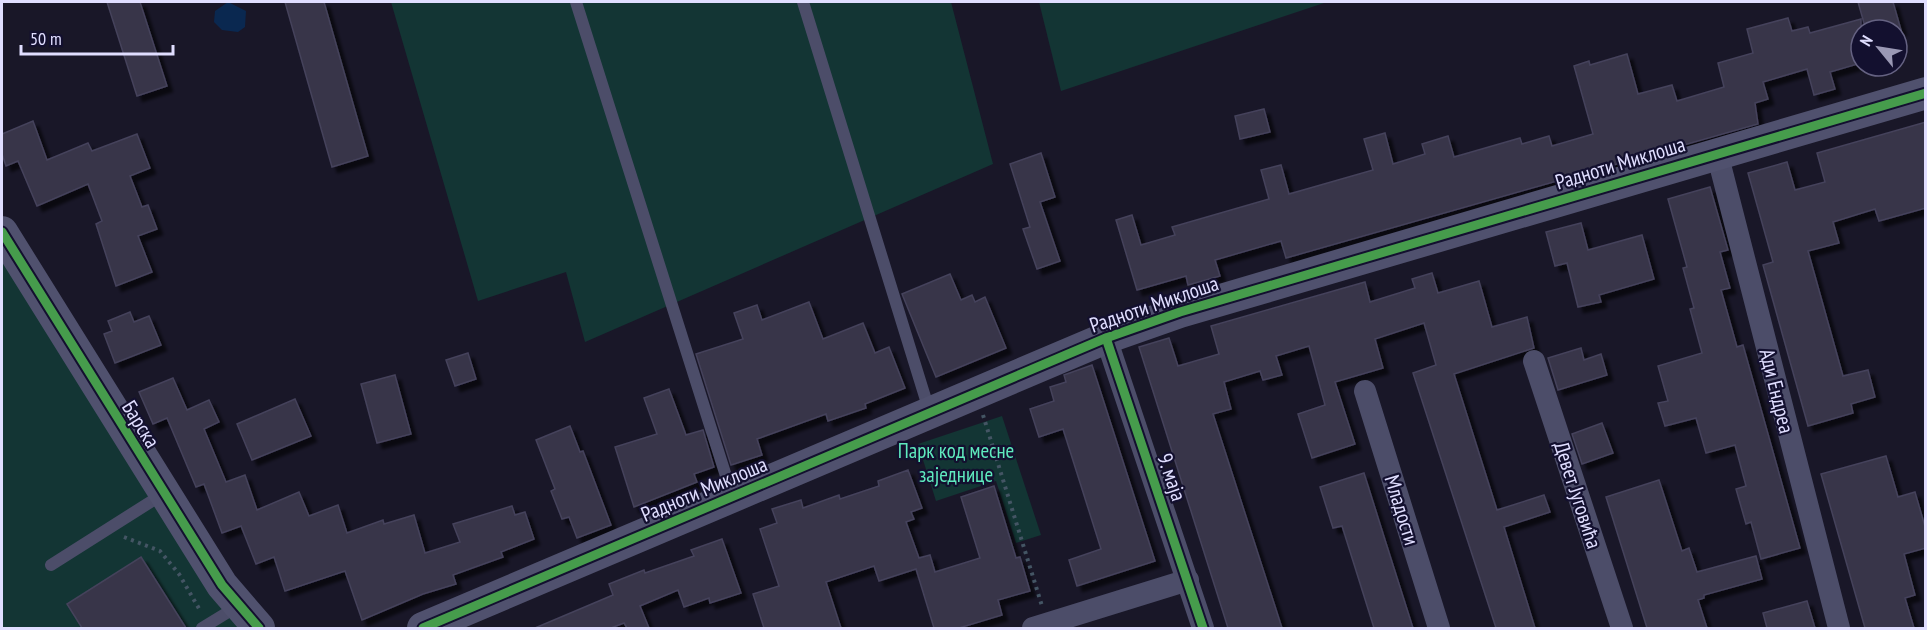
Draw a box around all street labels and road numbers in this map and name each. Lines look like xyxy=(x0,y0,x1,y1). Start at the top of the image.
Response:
street label: Радноти Миклоша xyxy=(1552,130,1688,196)
street label: Радноти Миклоша xyxy=(1086,269,1222,339)
street label: Ади Ендреа xyxy=(1753,346,1801,436)
street label: Барска xyxy=(116,395,166,453)
street label: Девет Југовића xyxy=(1548,438,1608,552)
street label: Радноти Миклоша xyxy=(637,450,771,528)
street label: 9. маја xyxy=(1151,450,1193,504)
street label: Младости xyxy=(1379,472,1425,548)

